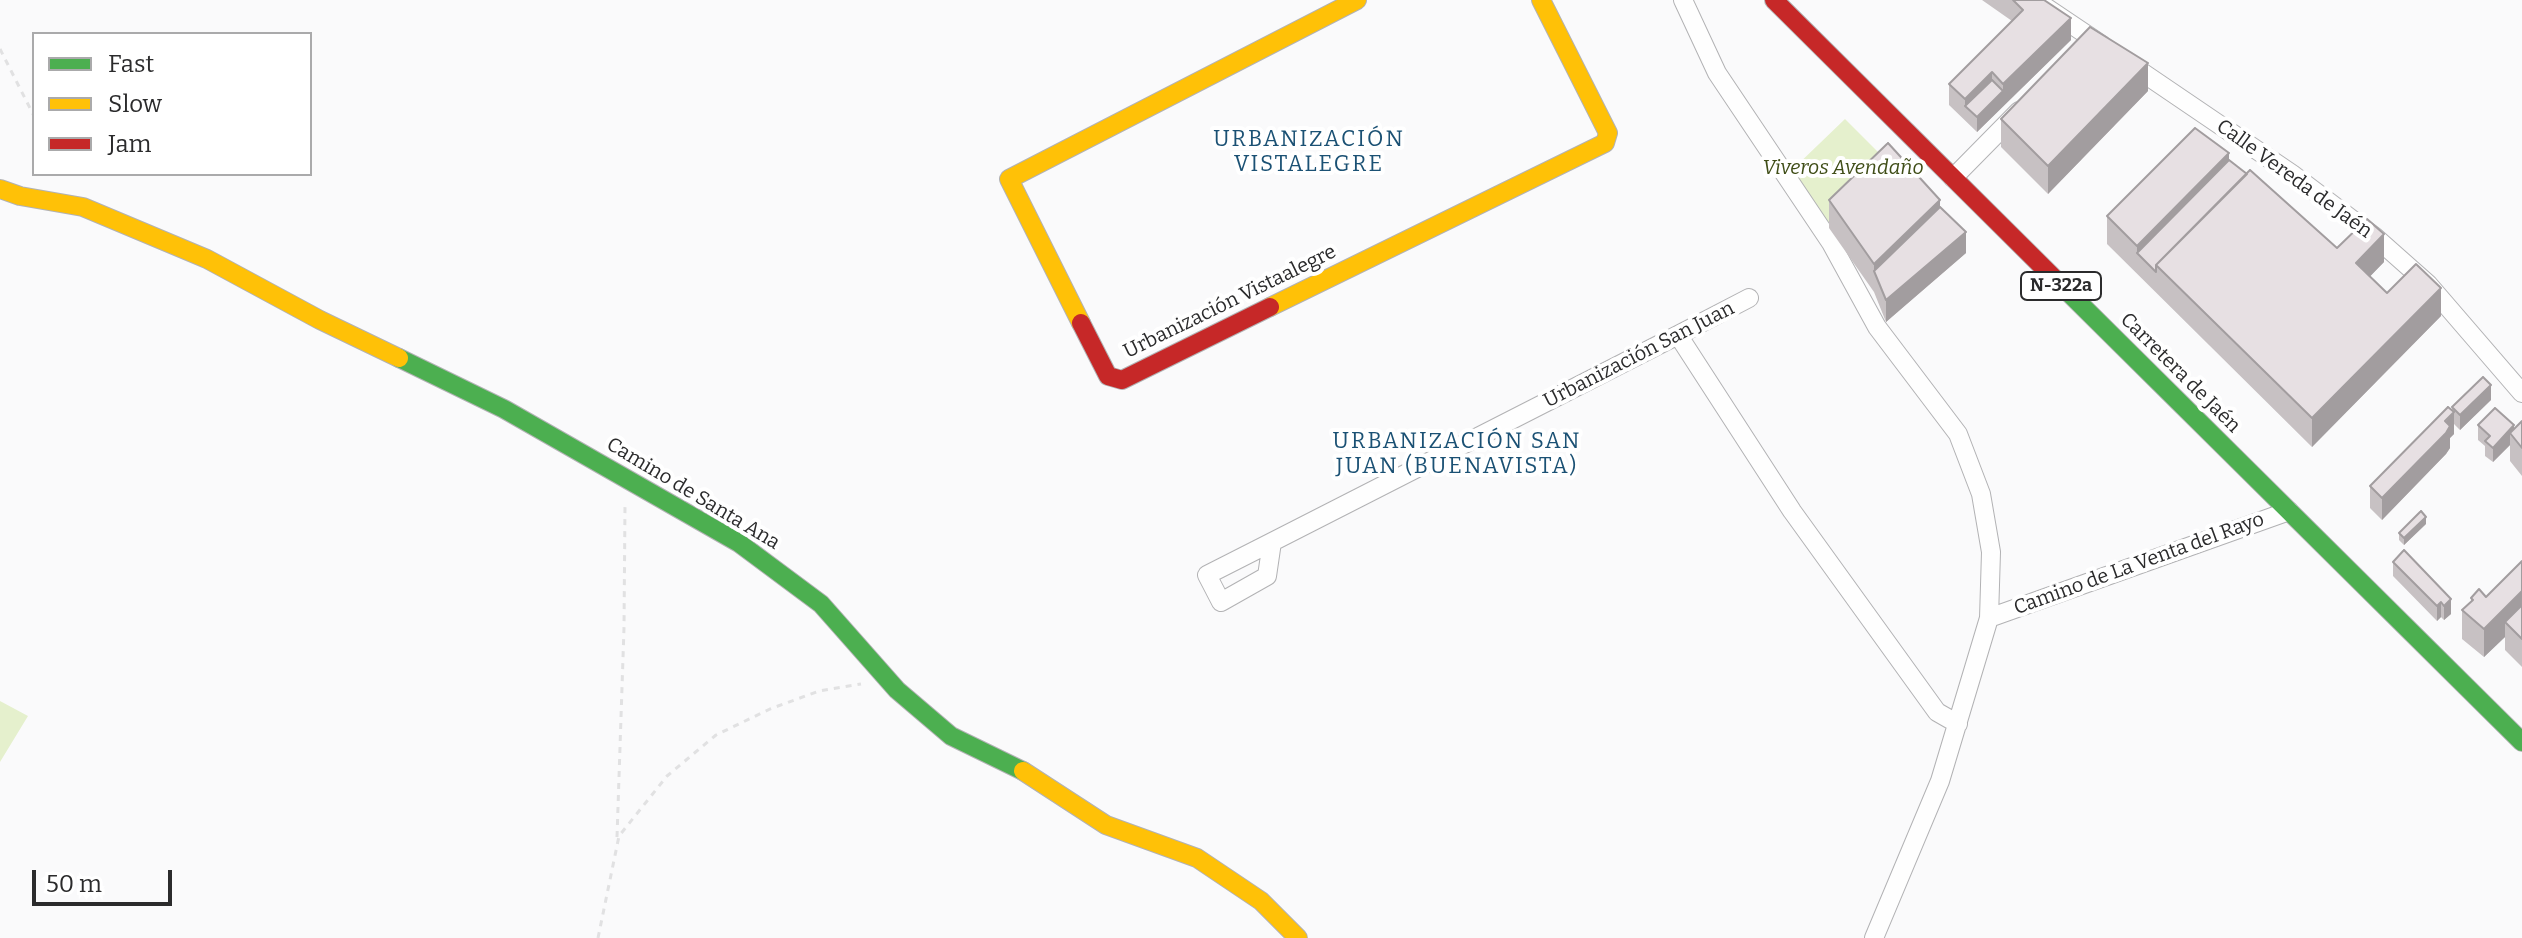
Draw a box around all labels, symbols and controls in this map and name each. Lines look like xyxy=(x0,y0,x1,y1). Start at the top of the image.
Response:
legend xyxy=(32,32,312,176)
text: Fast xyxy=(108,50,154,78)
text: Slow xyxy=(108,90,162,118)
street label: Calle Vereda de Jaén xyxy=(2211,114,2377,244)
district label: URBANIZACIÓN VISTALEGRE xyxy=(1213,127,1405,178)
text: Jam xyxy=(108,130,151,158)
park label: Viveros Avendaño xyxy=(1762,156,1924,180)
street label: Urbanización Vistaalegre xyxy=(1120,240,1340,364)
road number: N-322a xyxy=(2021,272,2101,300)
street label: Urbanización San Juan xyxy=(1540,296,1738,414)
street label: Carretera de Jaén xyxy=(2115,308,2245,438)
district label: URBANIZACIÓN SAN JUAN (BUENAVISTA) xyxy=(1333,429,1581,480)
street label: Camino de Santa Ana xyxy=(602,433,784,555)
street label: Camino de La Venta del Rayo xyxy=(2011,507,2267,621)
scale bar xyxy=(36,854,176,904)
text: 50 m xyxy=(46,870,102,898)

